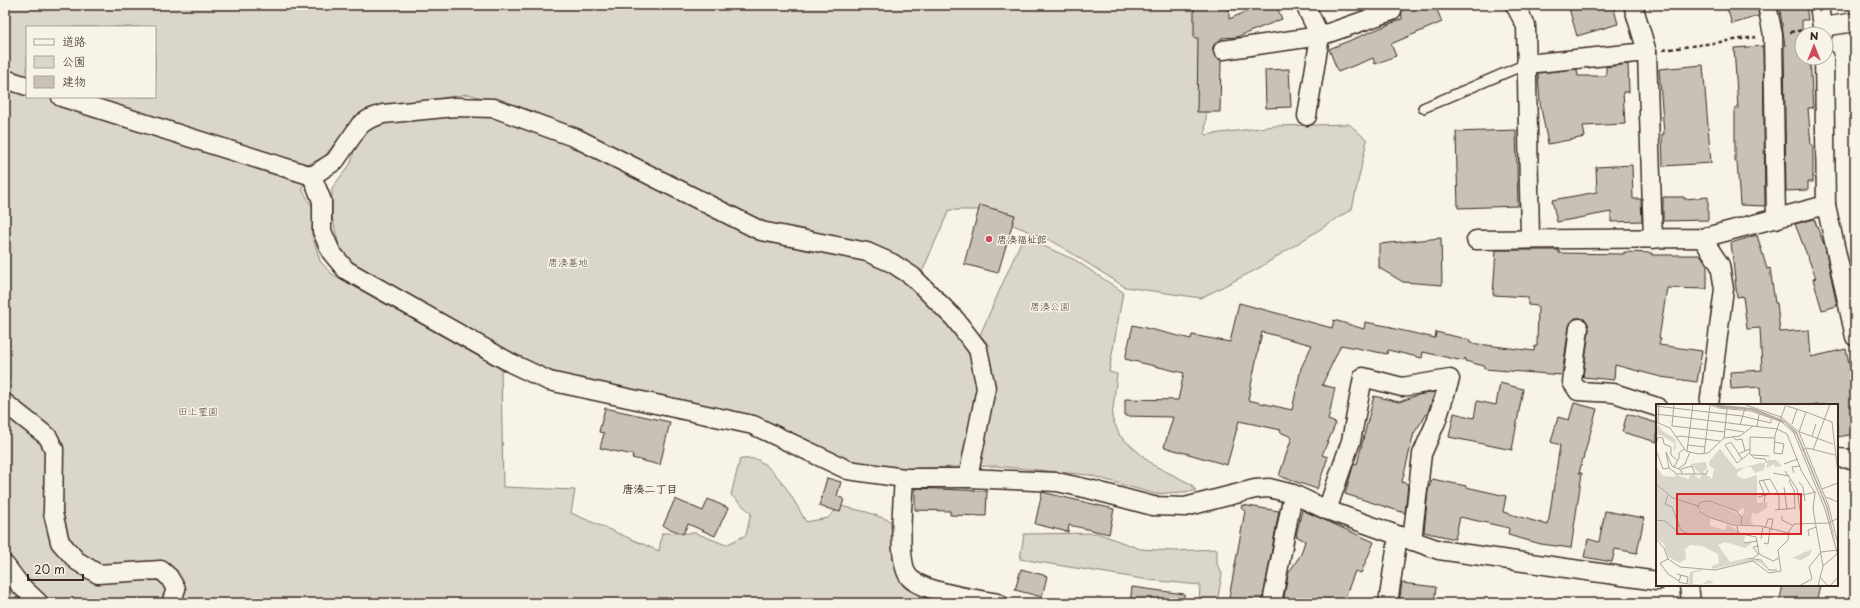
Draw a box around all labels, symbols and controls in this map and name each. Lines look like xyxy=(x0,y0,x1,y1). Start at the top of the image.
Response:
legend xyxy=(26,26,156,98)
north arrow xyxy=(1794,26,1834,66)
text: N xyxy=(1810,27,1819,44)
text: 道路 xyxy=(62,32,86,50)
text: 公園 xyxy=(62,52,86,70)
text: 建物 xyxy=(62,72,86,90)
place label: 唐湊福祉館 xyxy=(997,231,1047,246)
marker: 唐湊福祉館 xyxy=(984,234,994,244)
park label: 唐湊墓地 xyxy=(548,254,588,269)
park label: 唐湊公園 xyxy=(1030,298,1070,313)
park label: 田上霊園 xyxy=(178,403,218,418)
inset map xyxy=(1656,404,1838,586)
district label: 唐湊二丁目 xyxy=(623,480,678,497)
scale bar xyxy=(28,556,83,582)
text: 20 m xyxy=(34,560,65,578)

